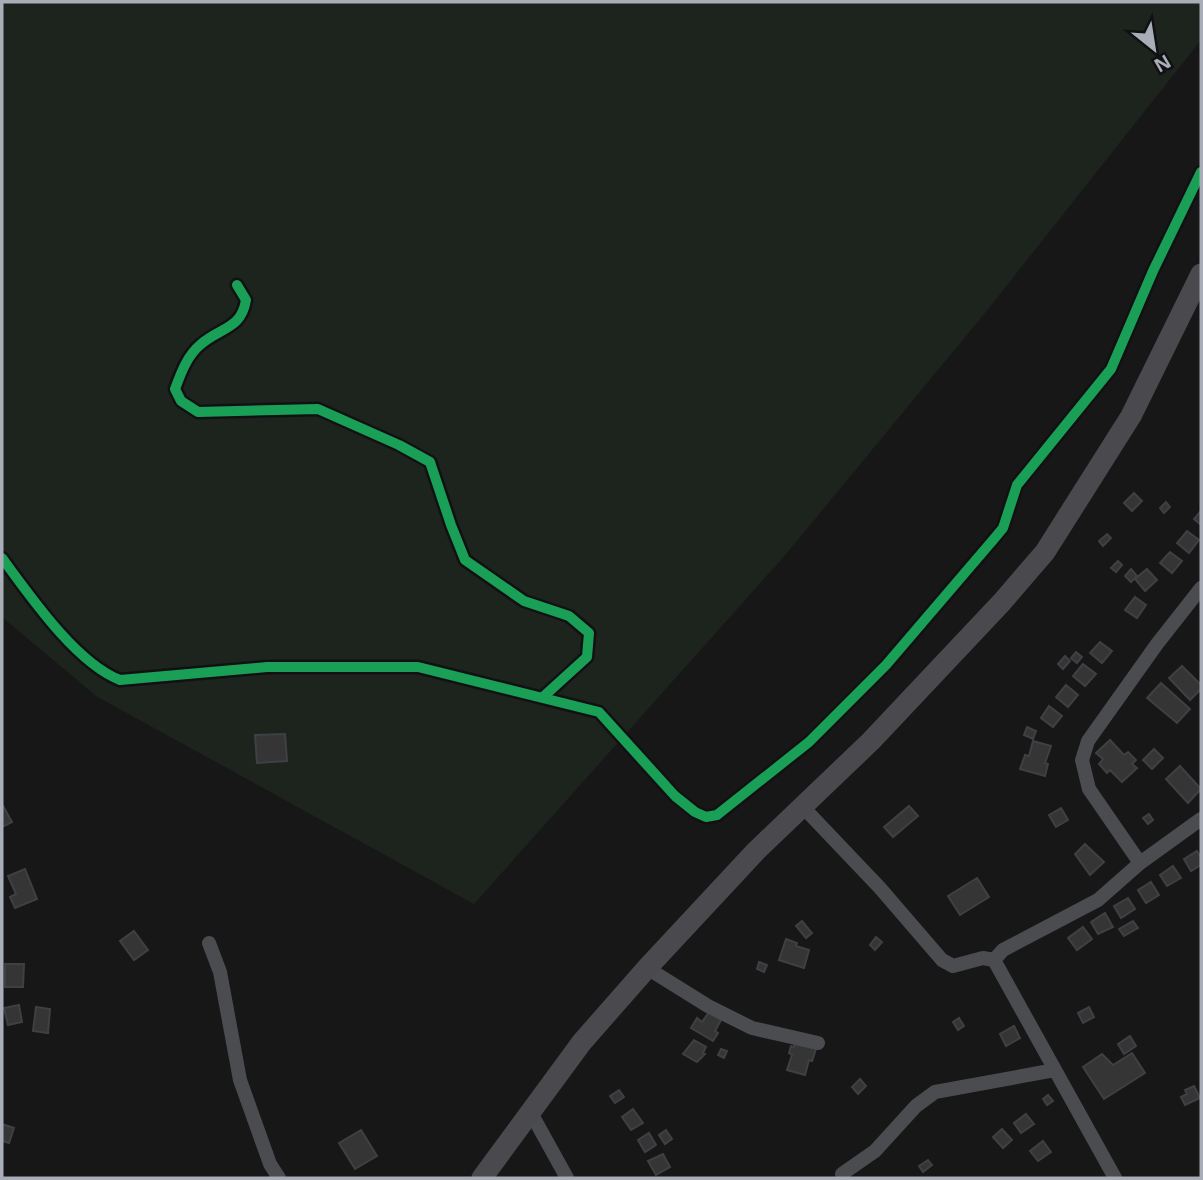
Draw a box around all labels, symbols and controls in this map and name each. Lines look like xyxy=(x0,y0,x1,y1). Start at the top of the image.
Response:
north arrow xyxy=(1119,14,1189,84)
text: N xyxy=(1149,49,1176,79)

